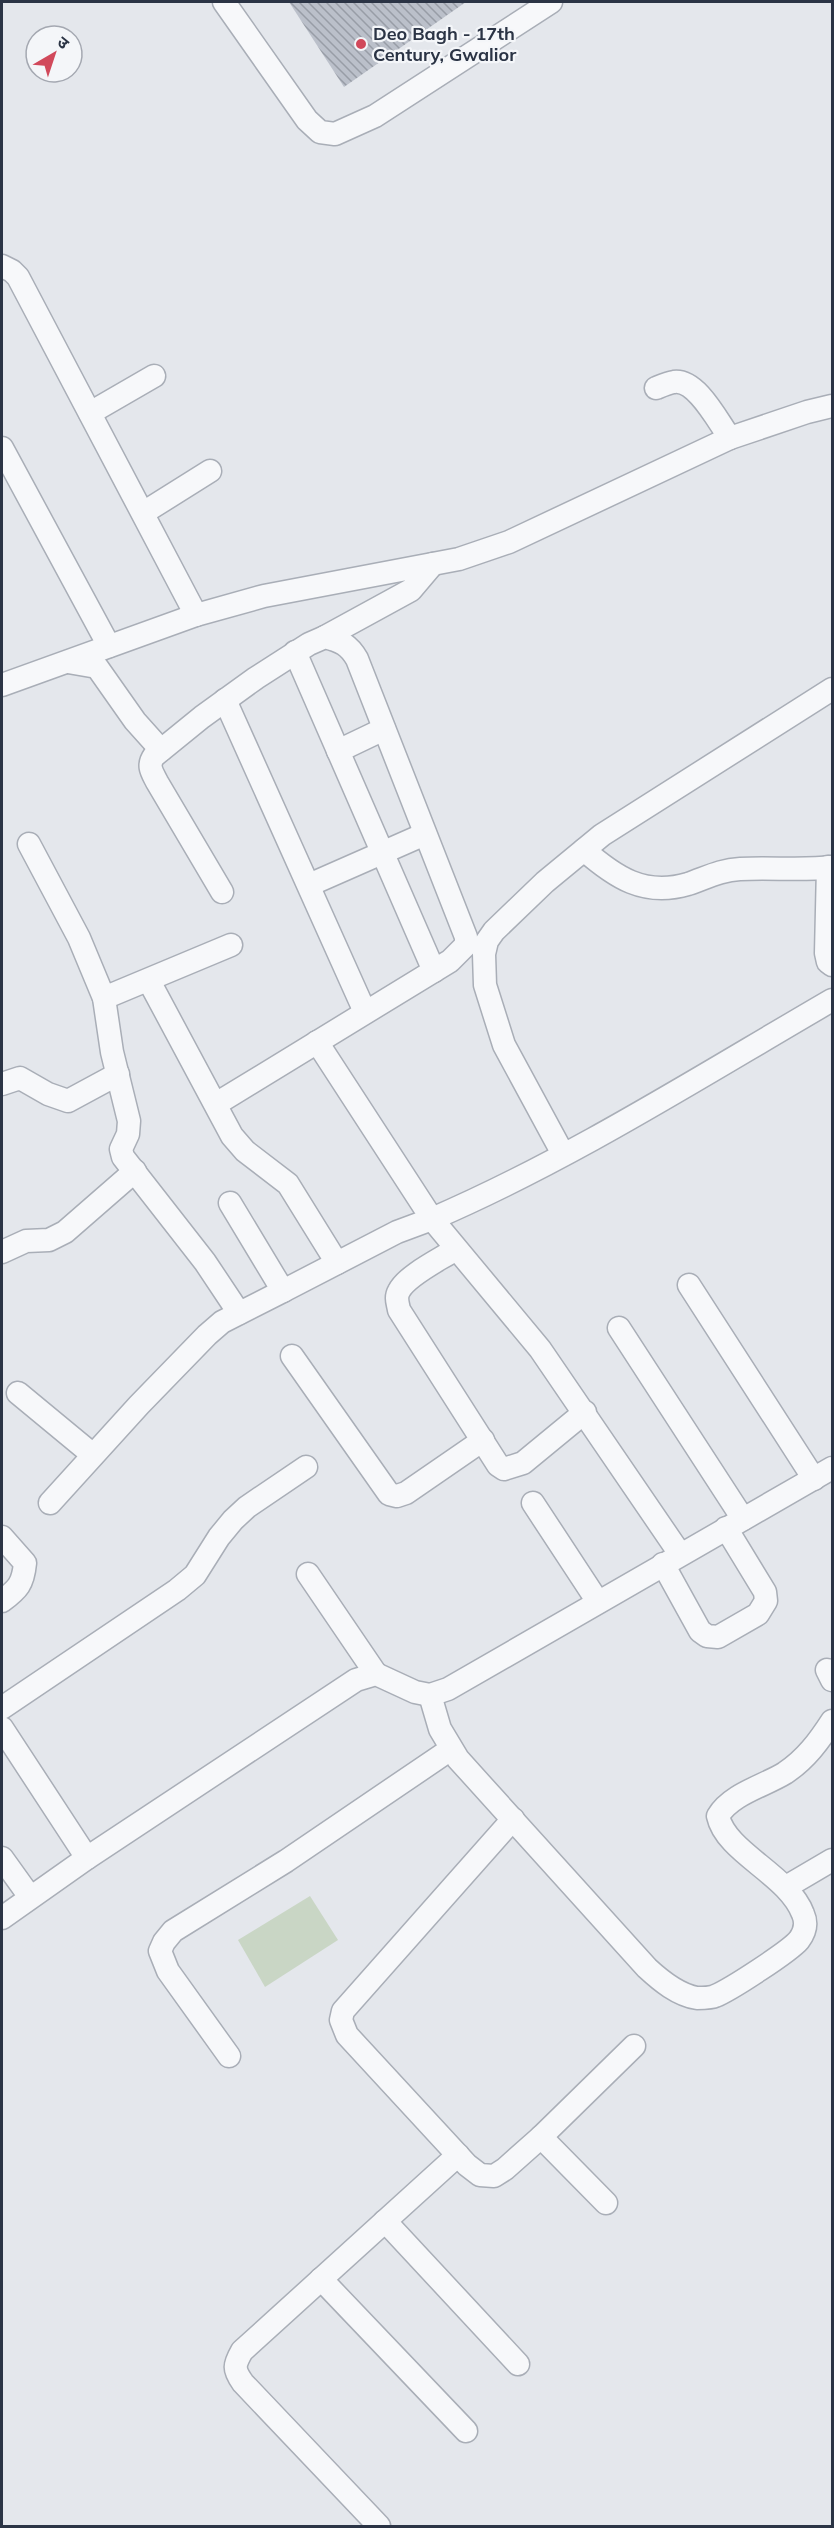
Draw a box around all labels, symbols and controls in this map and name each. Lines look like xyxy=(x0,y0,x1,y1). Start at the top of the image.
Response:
place label: Deo Bagh - 17th Century, Gwalior xyxy=(373,22,517,66)
north arrow xyxy=(24,24,84,84)
text: उ xyxy=(54,32,74,53)
marker: Deo Bagh - 17th Century, Gwalior xyxy=(354,37,368,51)

